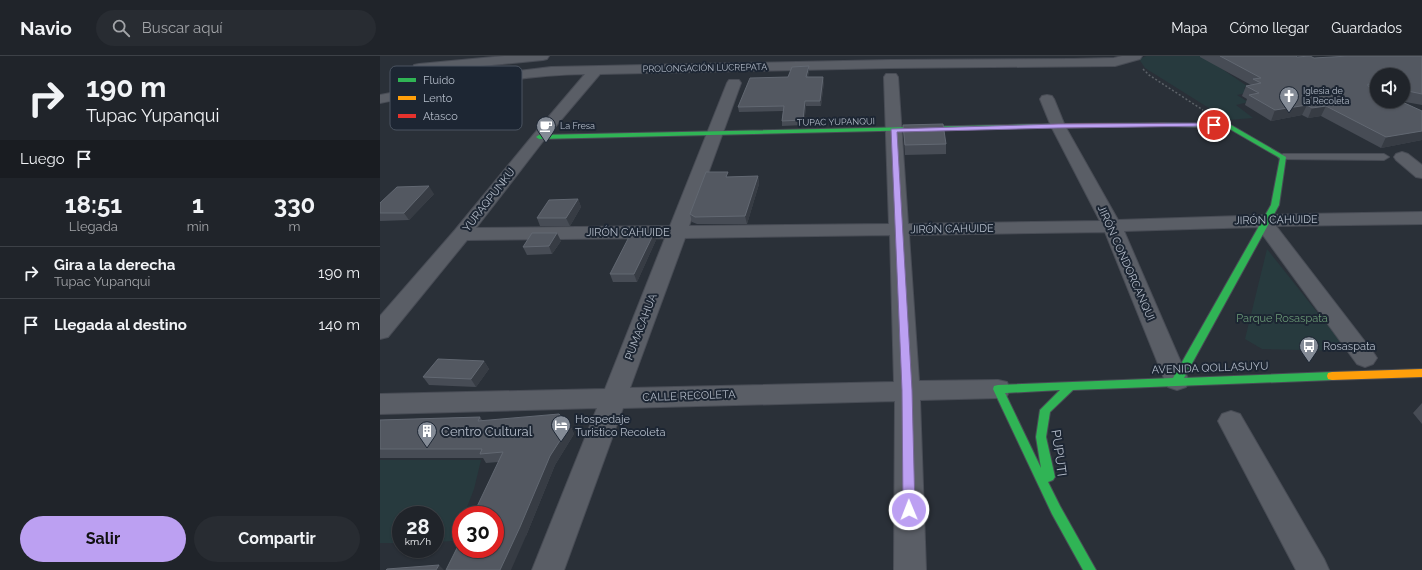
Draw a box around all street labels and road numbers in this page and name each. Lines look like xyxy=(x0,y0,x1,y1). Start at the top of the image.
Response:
street label: PROLONGACIÓN LUCREPATA xyxy=(643,61,767,74)
street label: TUPAC YUPANQUI xyxy=(797,116,875,128)
street label: YURAQPUNKU xyxy=(460,166,518,234)
street label: JIRÓN CONDORCANQUI xyxy=(1095,203,1158,323)
street label: JIRÓN CAHUIDE xyxy=(1234,212,1318,227)
street label: JIRÓN CAHUIDE xyxy=(910,221,994,236)
street label: JIRÓN CAHUIDE xyxy=(586,225,670,239)
street label: PUMACAHUA xyxy=(622,291,660,362)
street label: AVENIDA QOLLASUYU xyxy=(1151,359,1269,377)
street label: CALLE RECOLETA xyxy=(642,388,736,404)
street label: PUPUTI xyxy=(1048,429,1070,477)

